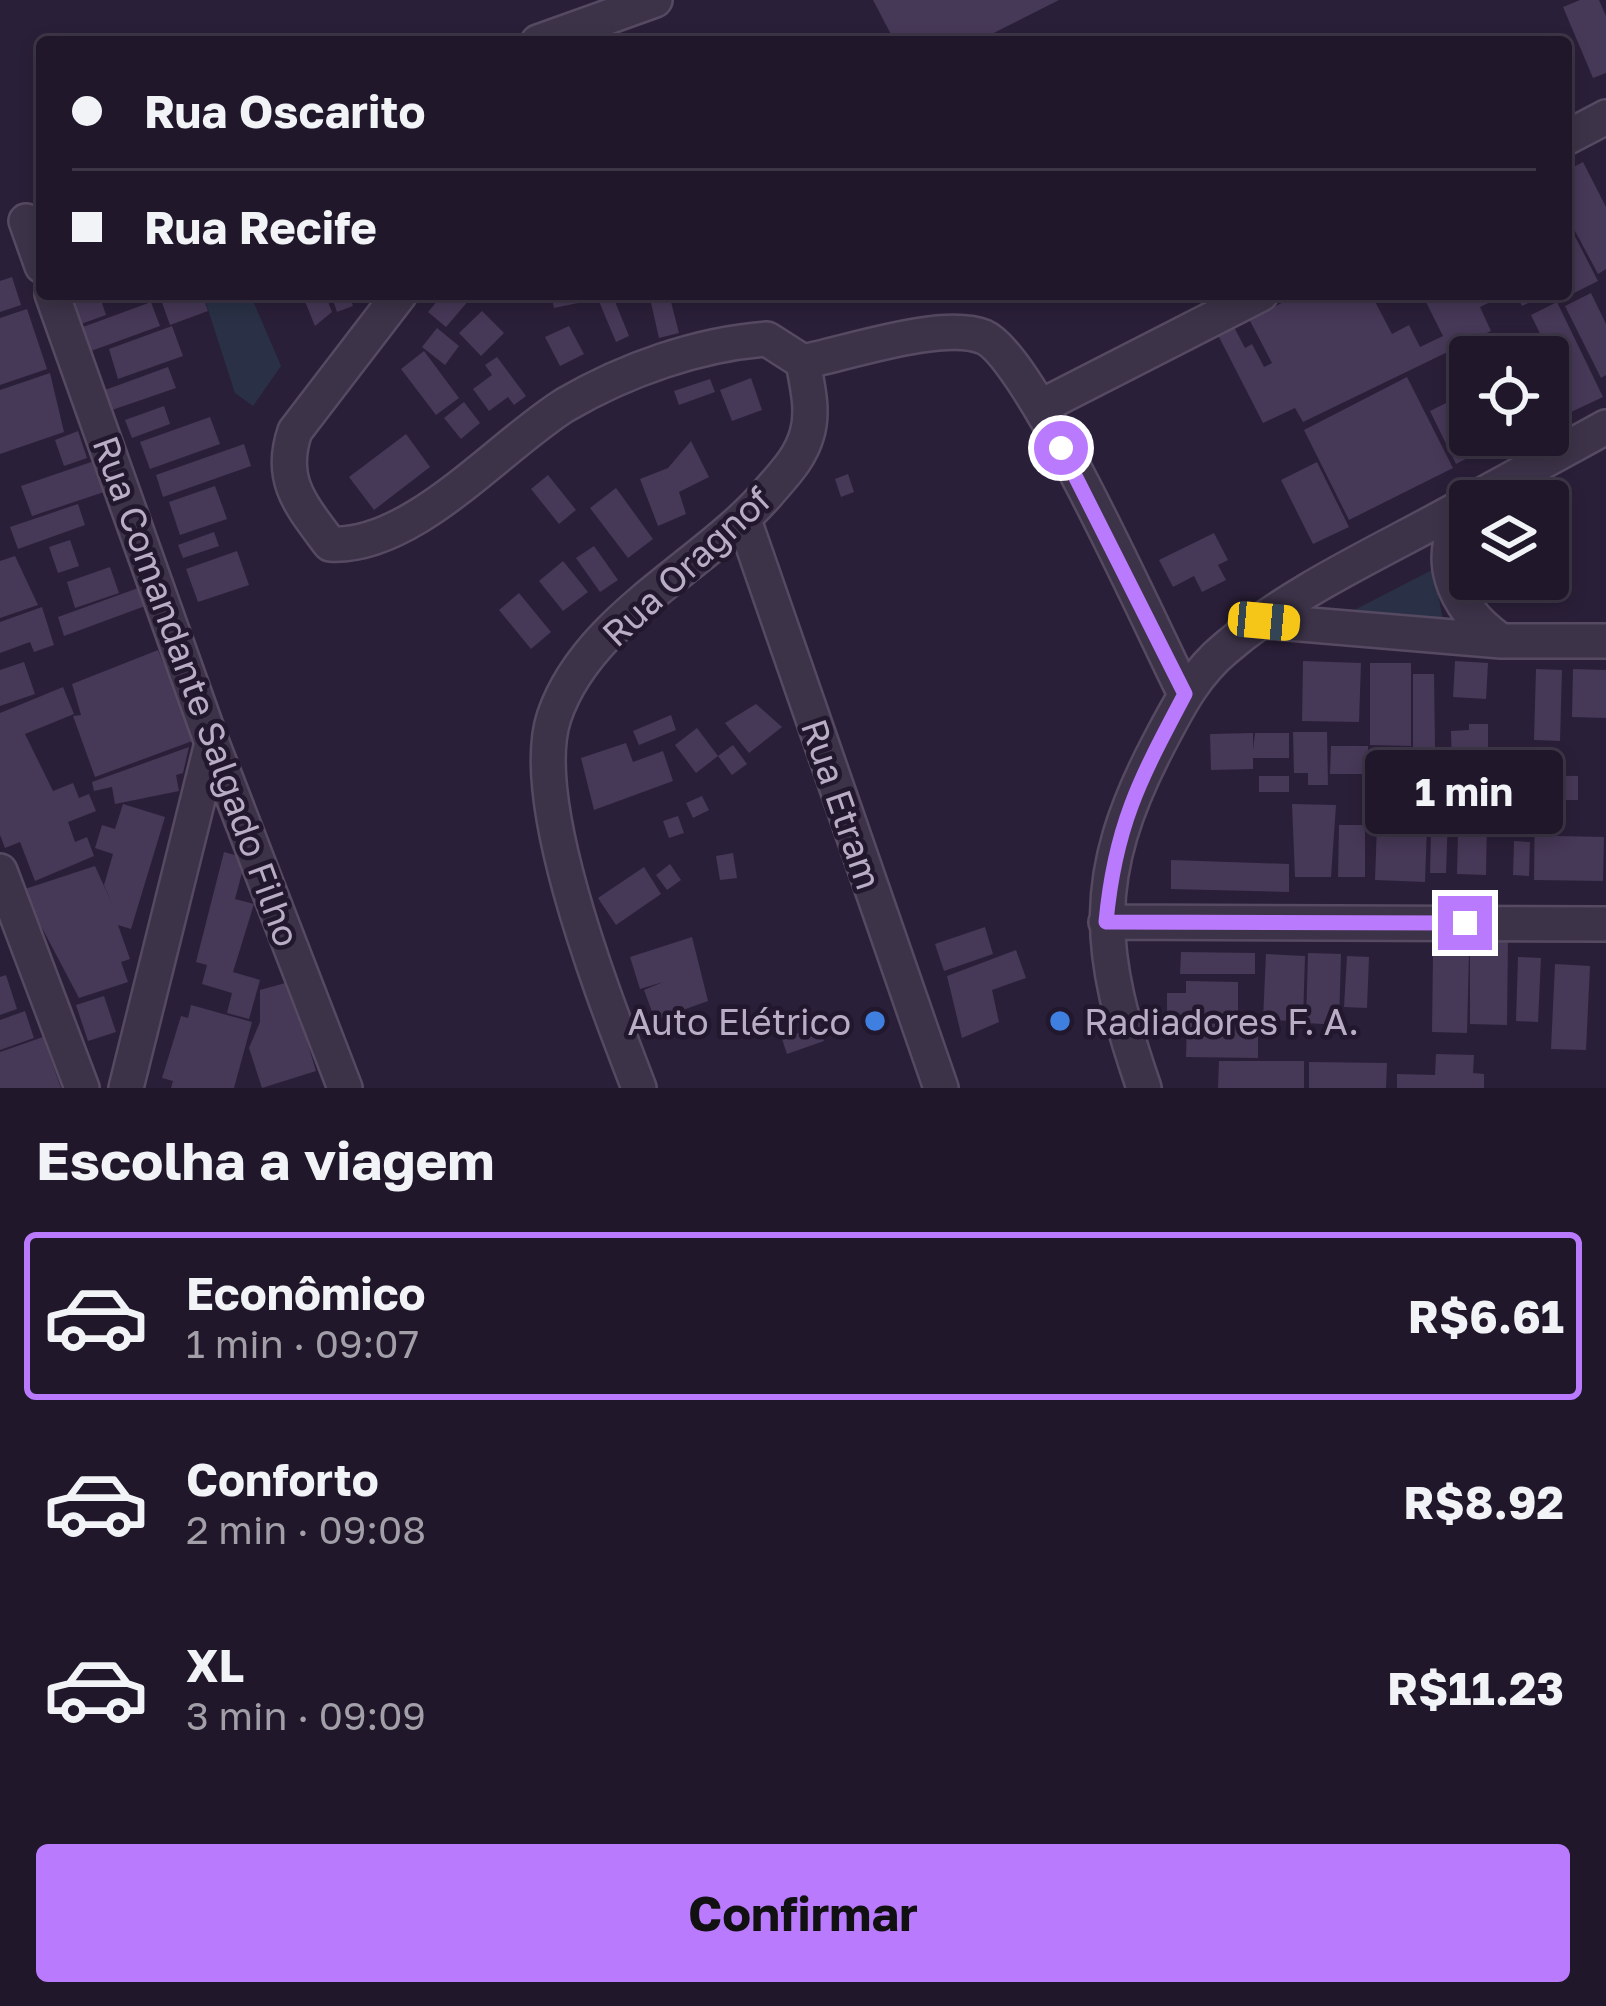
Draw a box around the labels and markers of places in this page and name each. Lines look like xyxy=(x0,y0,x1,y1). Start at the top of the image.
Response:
place label: Auto Elétrico xyxy=(628,1000,851,1043)
place label: Radiadores F. A. xyxy=(1084,1000,1359,1043)
marker: Auto Elétrico xyxy=(862,1008,888,1034)
marker: Radiadores F. A. xyxy=(1047,1008,1073,1034)

